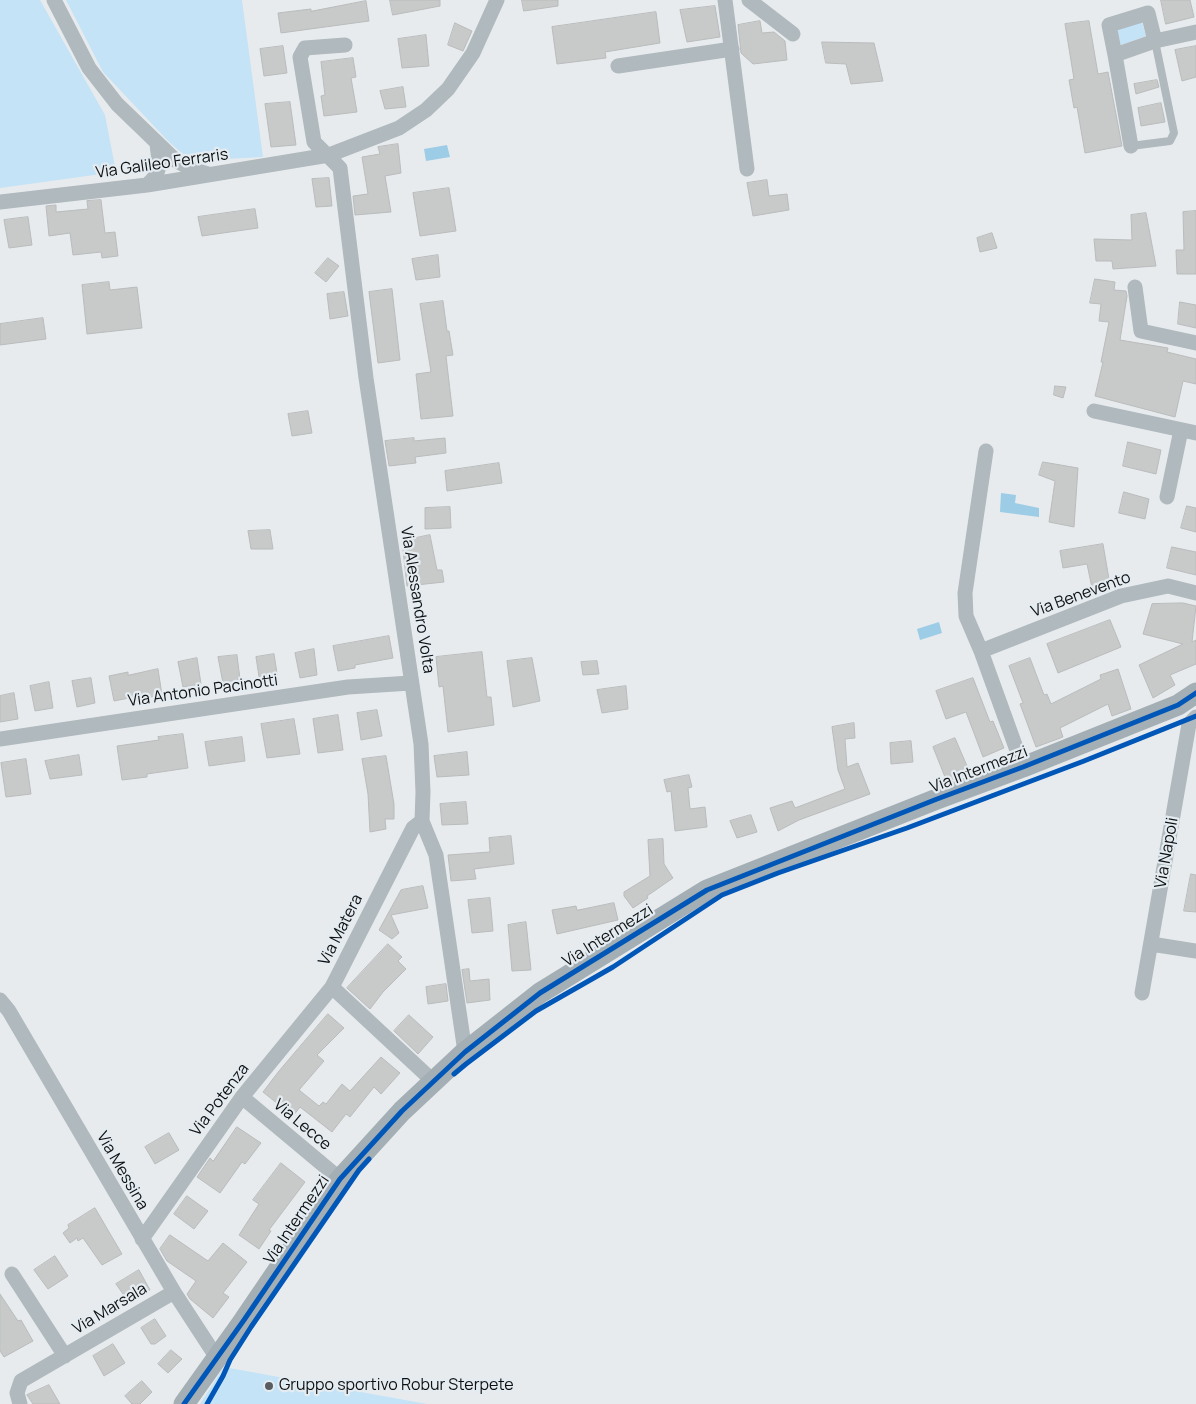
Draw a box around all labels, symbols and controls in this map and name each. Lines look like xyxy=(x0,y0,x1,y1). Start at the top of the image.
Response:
street label: Via Galileo Ferraris xyxy=(94,145,230,183)
street label: Via Alessandro Volta xyxy=(396,525,438,675)
street label: Via Benevento xyxy=(1029,568,1133,622)
street label: Via Antonio Pacinotti xyxy=(127,671,279,711)
street label: Via Intermezzi xyxy=(927,743,1031,797)
street label: Via Napoli xyxy=(1151,816,1183,890)
street label: Via Matera xyxy=(315,891,367,969)
street label: Via Intermezzi xyxy=(559,901,657,971)
street label: Via Potenza xyxy=(187,1060,253,1140)
street label: Via Lecce xyxy=(269,1095,335,1155)
street label: Via Messina xyxy=(92,1129,152,1213)
street label: Via Intermezzi xyxy=(260,1172,334,1268)
street label: Via Marsala xyxy=(70,1279,150,1339)
place label: Gruppo sportivo Robur Sterpete xyxy=(279,1376,514,1396)
marker: Gruppo sportivo Robur Sterpete xyxy=(263,1380,275,1392)

